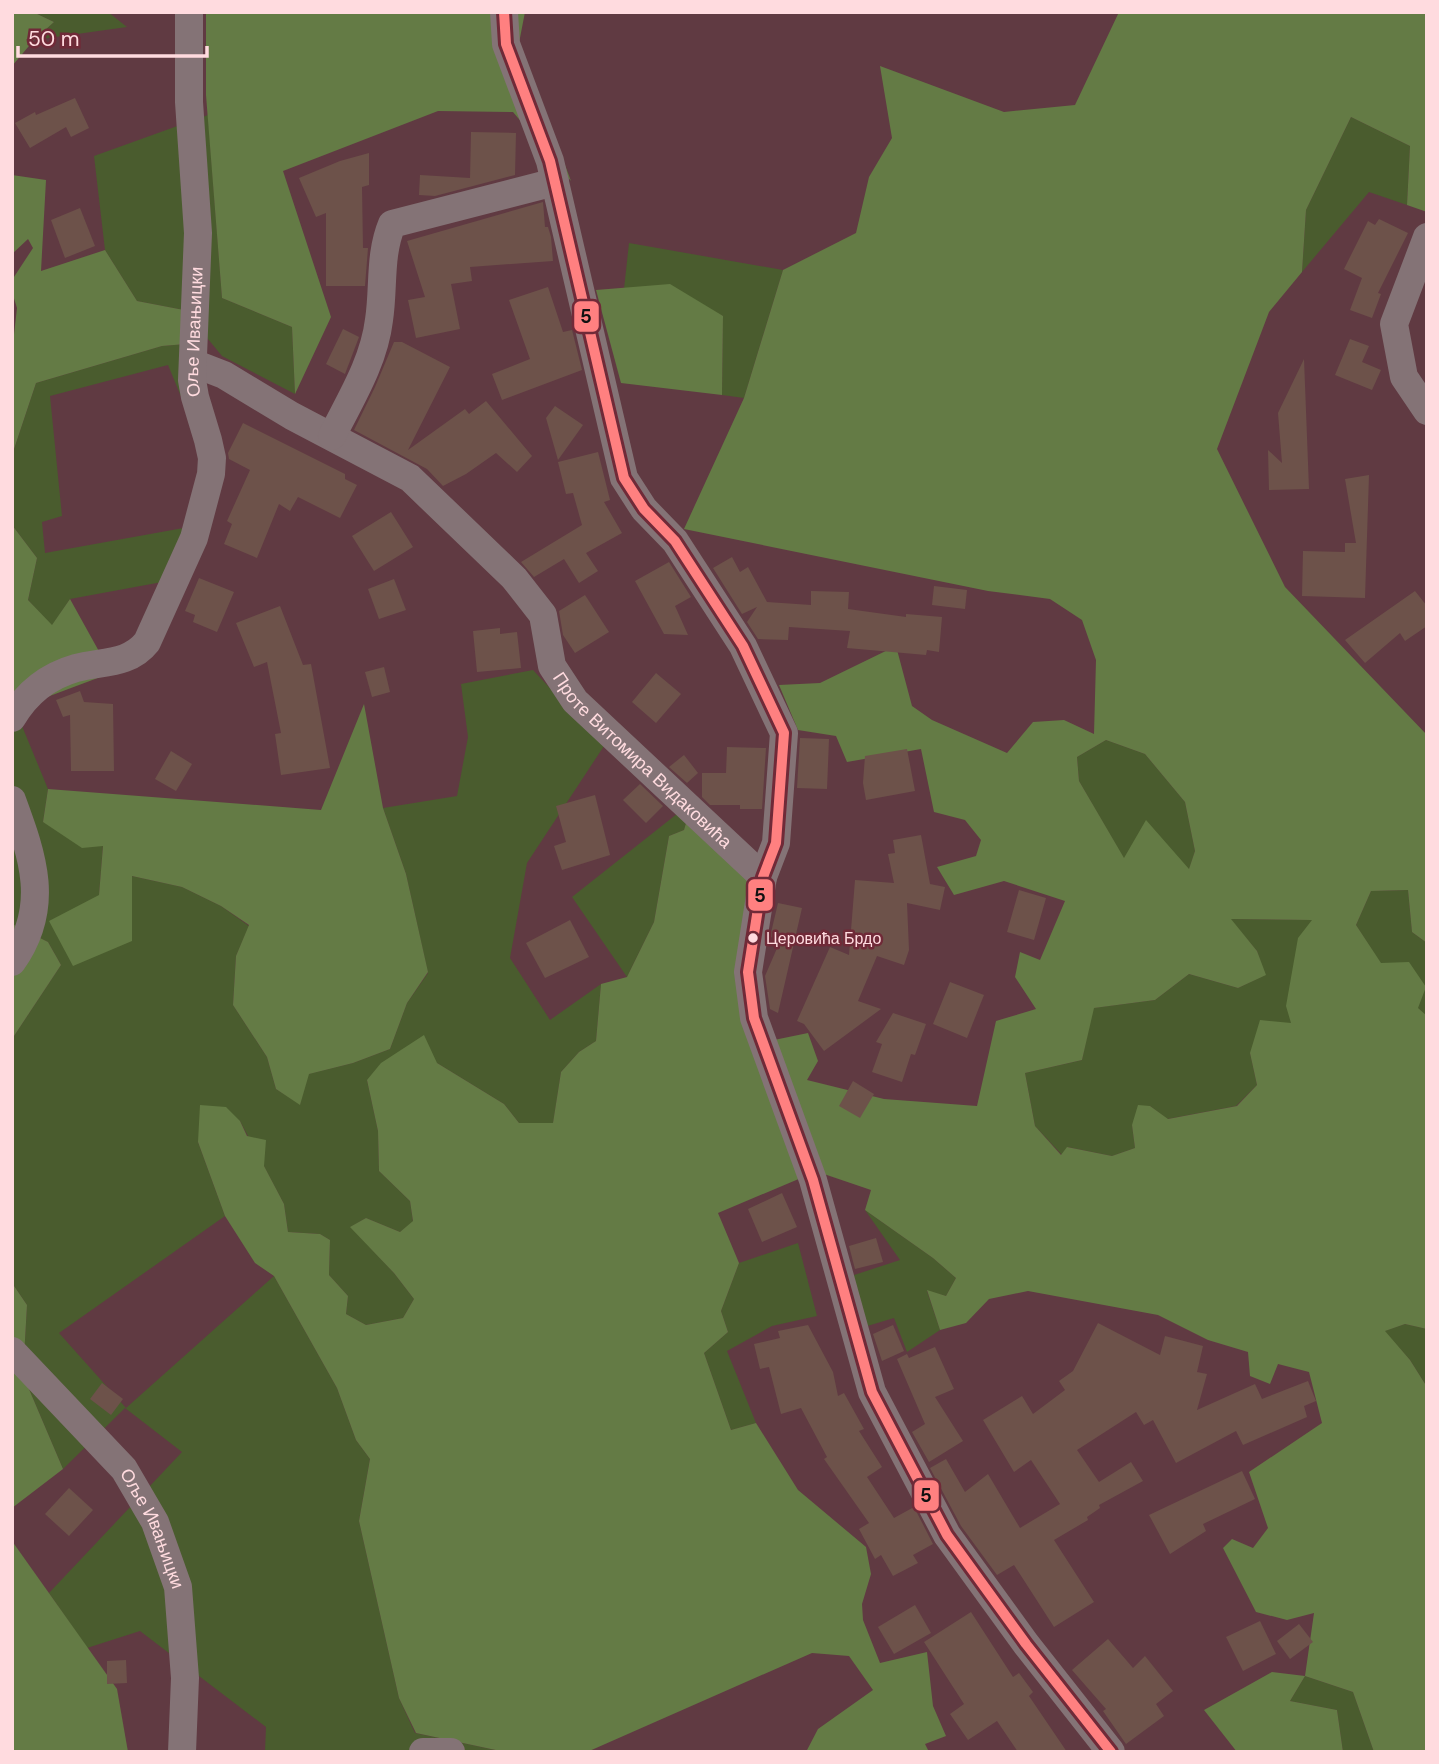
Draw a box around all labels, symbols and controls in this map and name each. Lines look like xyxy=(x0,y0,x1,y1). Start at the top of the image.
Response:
scale bar xyxy=(18,14,206,58)
text: 50 m xyxy=(28,25,79,53)
street label: Оље Ивањицки xyxy=(180,266,209,399)
line badge: 5 xyxy=(573,300,600,333)
text: 5 xyxy=(580,304,592,329)
street label: Проте Витомира Видаковића xyxy=(547,667,738,854)
line badge: 5 xyxy=(747,878,774,912)
text: 5 xyxy=(754,883,766,908)
place label: Церовића Брдо xyxy=(766,928,881,949)
marker: Церовића Брдо xyxy=(746,931,760,945)
street label: Оље Ивањицки xyxy=(114,1464,190,1592)
line badge: 5 xyxy=(913,1479,940,1512)
text: 5 xyxy=(920,1483,932,1508)

